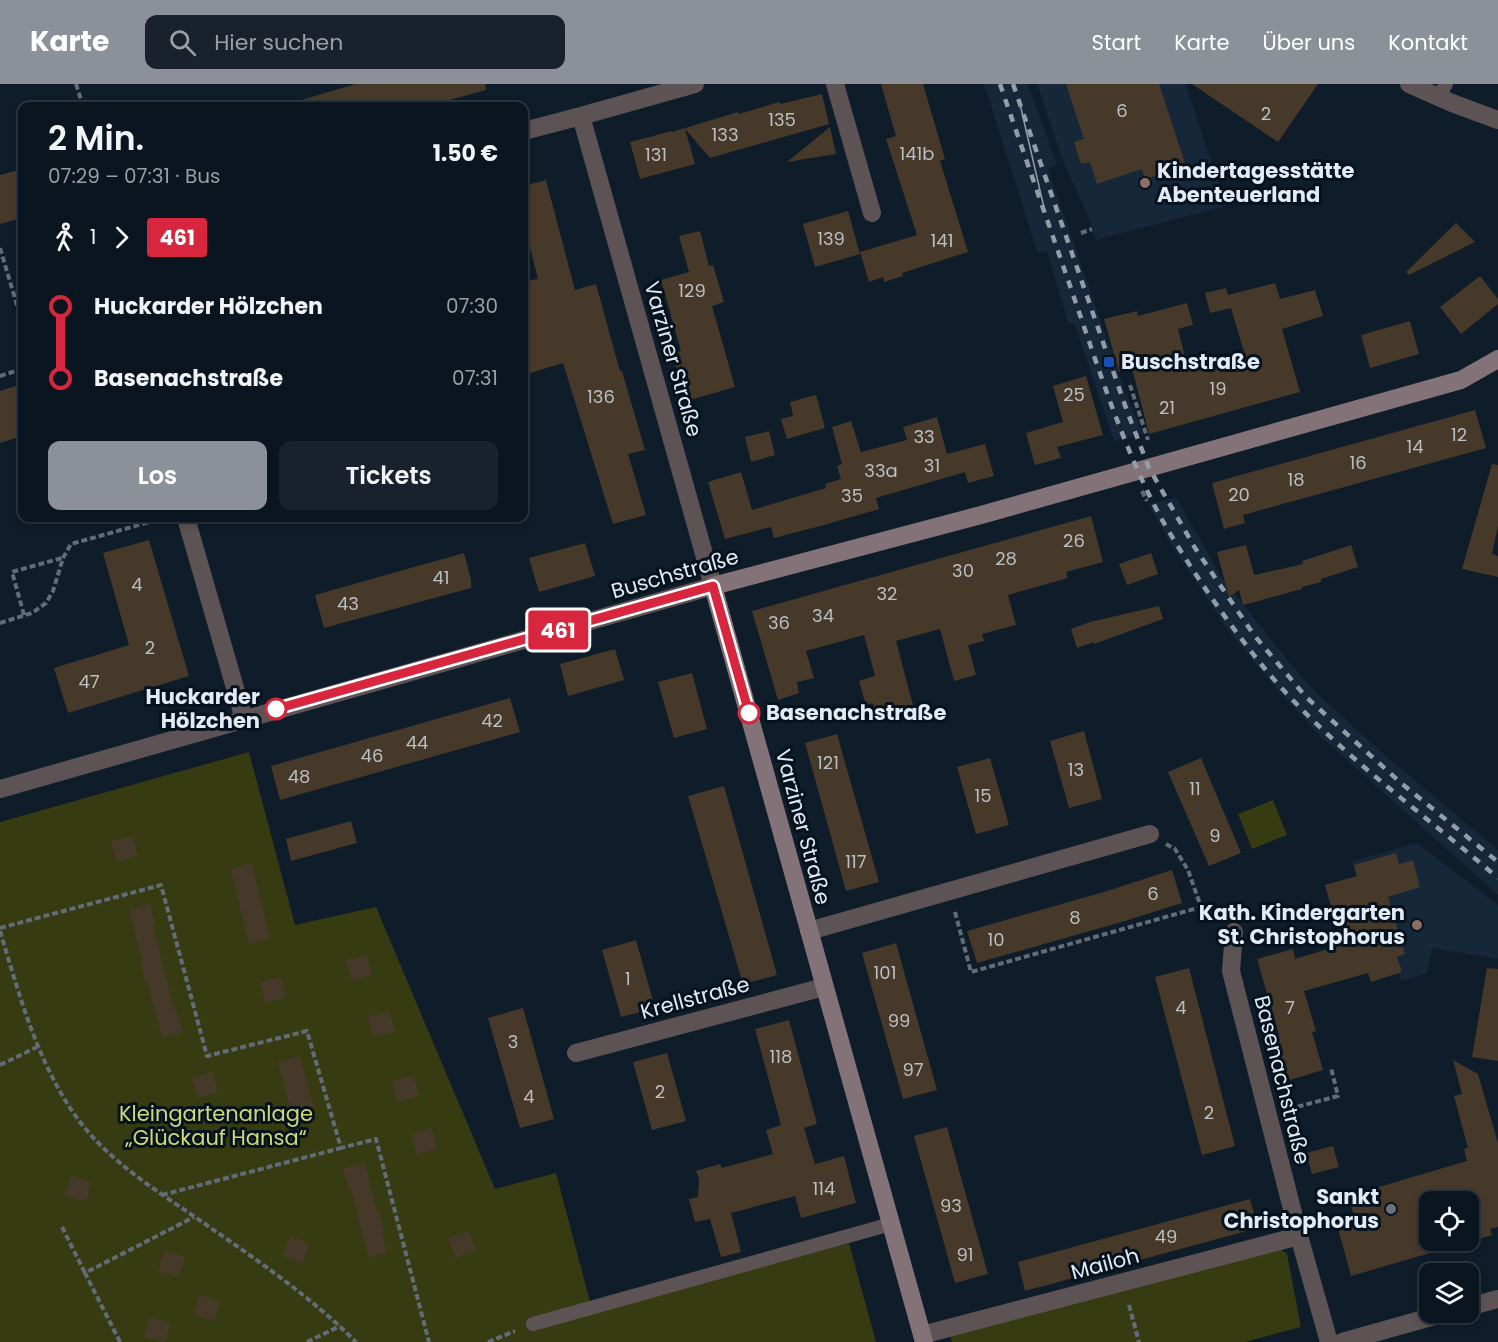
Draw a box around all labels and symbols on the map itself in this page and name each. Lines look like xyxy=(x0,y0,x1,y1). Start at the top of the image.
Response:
house number: 6 xyxy=(1116,98,1128,123)
house number: 2 xyxy=(1261,101,1271,126)
house number: 135 xyxy=(768,107,796,132)
house number: 133 xyxy=(712,122,738,147)
house number: 141b xyxy=(899,141,935,166)
house number: 131 xyxy=(645,142,667,167)
place label: Kindertagesstätte Abenteuerland xyxy=(1157,156,1354,209)
marker: Kindertagesstätte Abenteuerland xyxy=(1138,176,1152,190)
house number: 139 xyxy=(817,226,845,251)
house number: 141 xyxy=(931,228,953,253)
street label: Varziner Straße xyxy=(637,278,709,440)
house number: 129 xyxy=(678,278,706,303)
place label: Buschstraße xyxy=(1121,347,1260,376)
marker: Buschstraße xyxy=(1102,355,1116,369)
house number: 19 xyxy=(1209,376,1227,401)
house number: 25 xyxy=(1063,382,1085,407)
house number: 136 xyxy=(587,384,615,409)
house number: 21 xyxy=(1159,395,1175,420)
house number: 12 xyxy=(1451,422,1467,447)
house number: 33 xyxy=(913,424,935,449)
house number: 14 xyxy=(1406,434,1424,459)
house number: 16 xyxy=(1349,450,1367,475)
house number: 31 xyxy=(924,453,940,478)
house number: 33a xyxy=(864,458,898,483)
house number: 18 xyxy=(1287,467,1305,492)
house number: 20 xyxy=(1228,482,1250,507)
house number: 35 xyxy=(841,483,863,508)
house number: 26 xyxy=(1063,528,1085,553)
street label: Buschstraße xyxy=(608,541,742,606)
house number: 28 xyxy=(995,546,1017,571)
house number: 30 xyxy=(952,558,974,583)
house number: 41 xyxy=(432,565,450,590)
house number: 4 xyxy=(131,572,143,597)
house number: 32 xyxy=(877,581,897,606)
house number: 43 xyxy=(337,591,359,616)
house number: 34 xyxy=(812,603,834,628)
line badge: 461 xyxy=(524,610,592,650)
house number: 36 xyxy=(768,610,790,635)
house number: 2 xyxy=(145,635,155,660)
house number: 47 xyxy=(78,669,100,694)
place label: Huckarder Hölzchen xyxy=(145,682,260,735)
marker: Huckarder Hölzchen xyxy=(265,698,287,720)
place label: Basenachstraße xyxy=(766,698,946,727)
marker: Basenachstraße xyxy=(738,702,760,724)
house number: 42 xyxy=(481,708,503,733)
house number: 44 xyxy=(406,730,428,755)
house number: 46 xyxy=(361,743,383,768)
street label: Varziner Straße xyxy=(769,746,838,908)
house number: 121 xyxy=(817,750,839,775)
house number: 13 xyxy=(1068,757,1084,782)
house number: 48 xyxy=(288,764,310,789)
house number: 11 xyxy=(1189,776,1201,801)
house number: 15 xyxy=(974,783,992,808)
house number: 9 xyxy=(1209,823,1221,848)
house number: 117 xyxy=(845,849,867,874)
house number: 6 xyxy=(1147,881,1159,906)
place label: Kath. Kindergarten St. Christophorus xyxy=(1199,898,1405,951)
house number: 8 xyxy=(1069,905,1081,930)
marker: Kath. Kindergarten St. Christophorus xyxy=(1410,918,1424,932)
house number: 10 xyxy=(987,927,1005,952)
house number: 101 xyxy=(874,960,896,985)
house number: 1 xyxy=(625,966,631,991)
street label: Krellstraße xyxy=(637,969,753,1026)
street label: Basenachstraße xyxy=(1248,993,1317,1167)
house number: 4 xyxy=(1175,995,1187,1020)
house number: 7 xyxy=(1285,995,1295,1020)
house number: 99 xyxy=(888,1008,910,1033)
house number: 3 xyxy=(508,1029,518,1054)
house number: 118 xyxy=(770,1044,792,1069)
house number: 97 xyxy=(902,1057,924,1082)
house number: 2 xyxy=(655,1079,665,1104)
house number: 4 xyxy=(523,1084,535,1109)
park label: Kleingartenanlage „Glückauf Hansa“ xyxy=(119,1099,313,1152)
house number: 2 xyxy=(1204,1100,1214,1125)
house number: 114 xyxy=(813,1176,835,1201)
place label: Sankt Christophorus xyxy=(1223,1182,1379,1235)
house number: 93 xyxy=(940,1193,962,1218)
marker: Sankt Christophorus xyxy=(1384,1202,1398,1216)
house number: 49 xyxy=(1155,1224,1177,1249)
street label: Mailoh xyxy=(1068,1241,1142,1287)
house number: 91 xyxy=(956,1242,974,1267)

